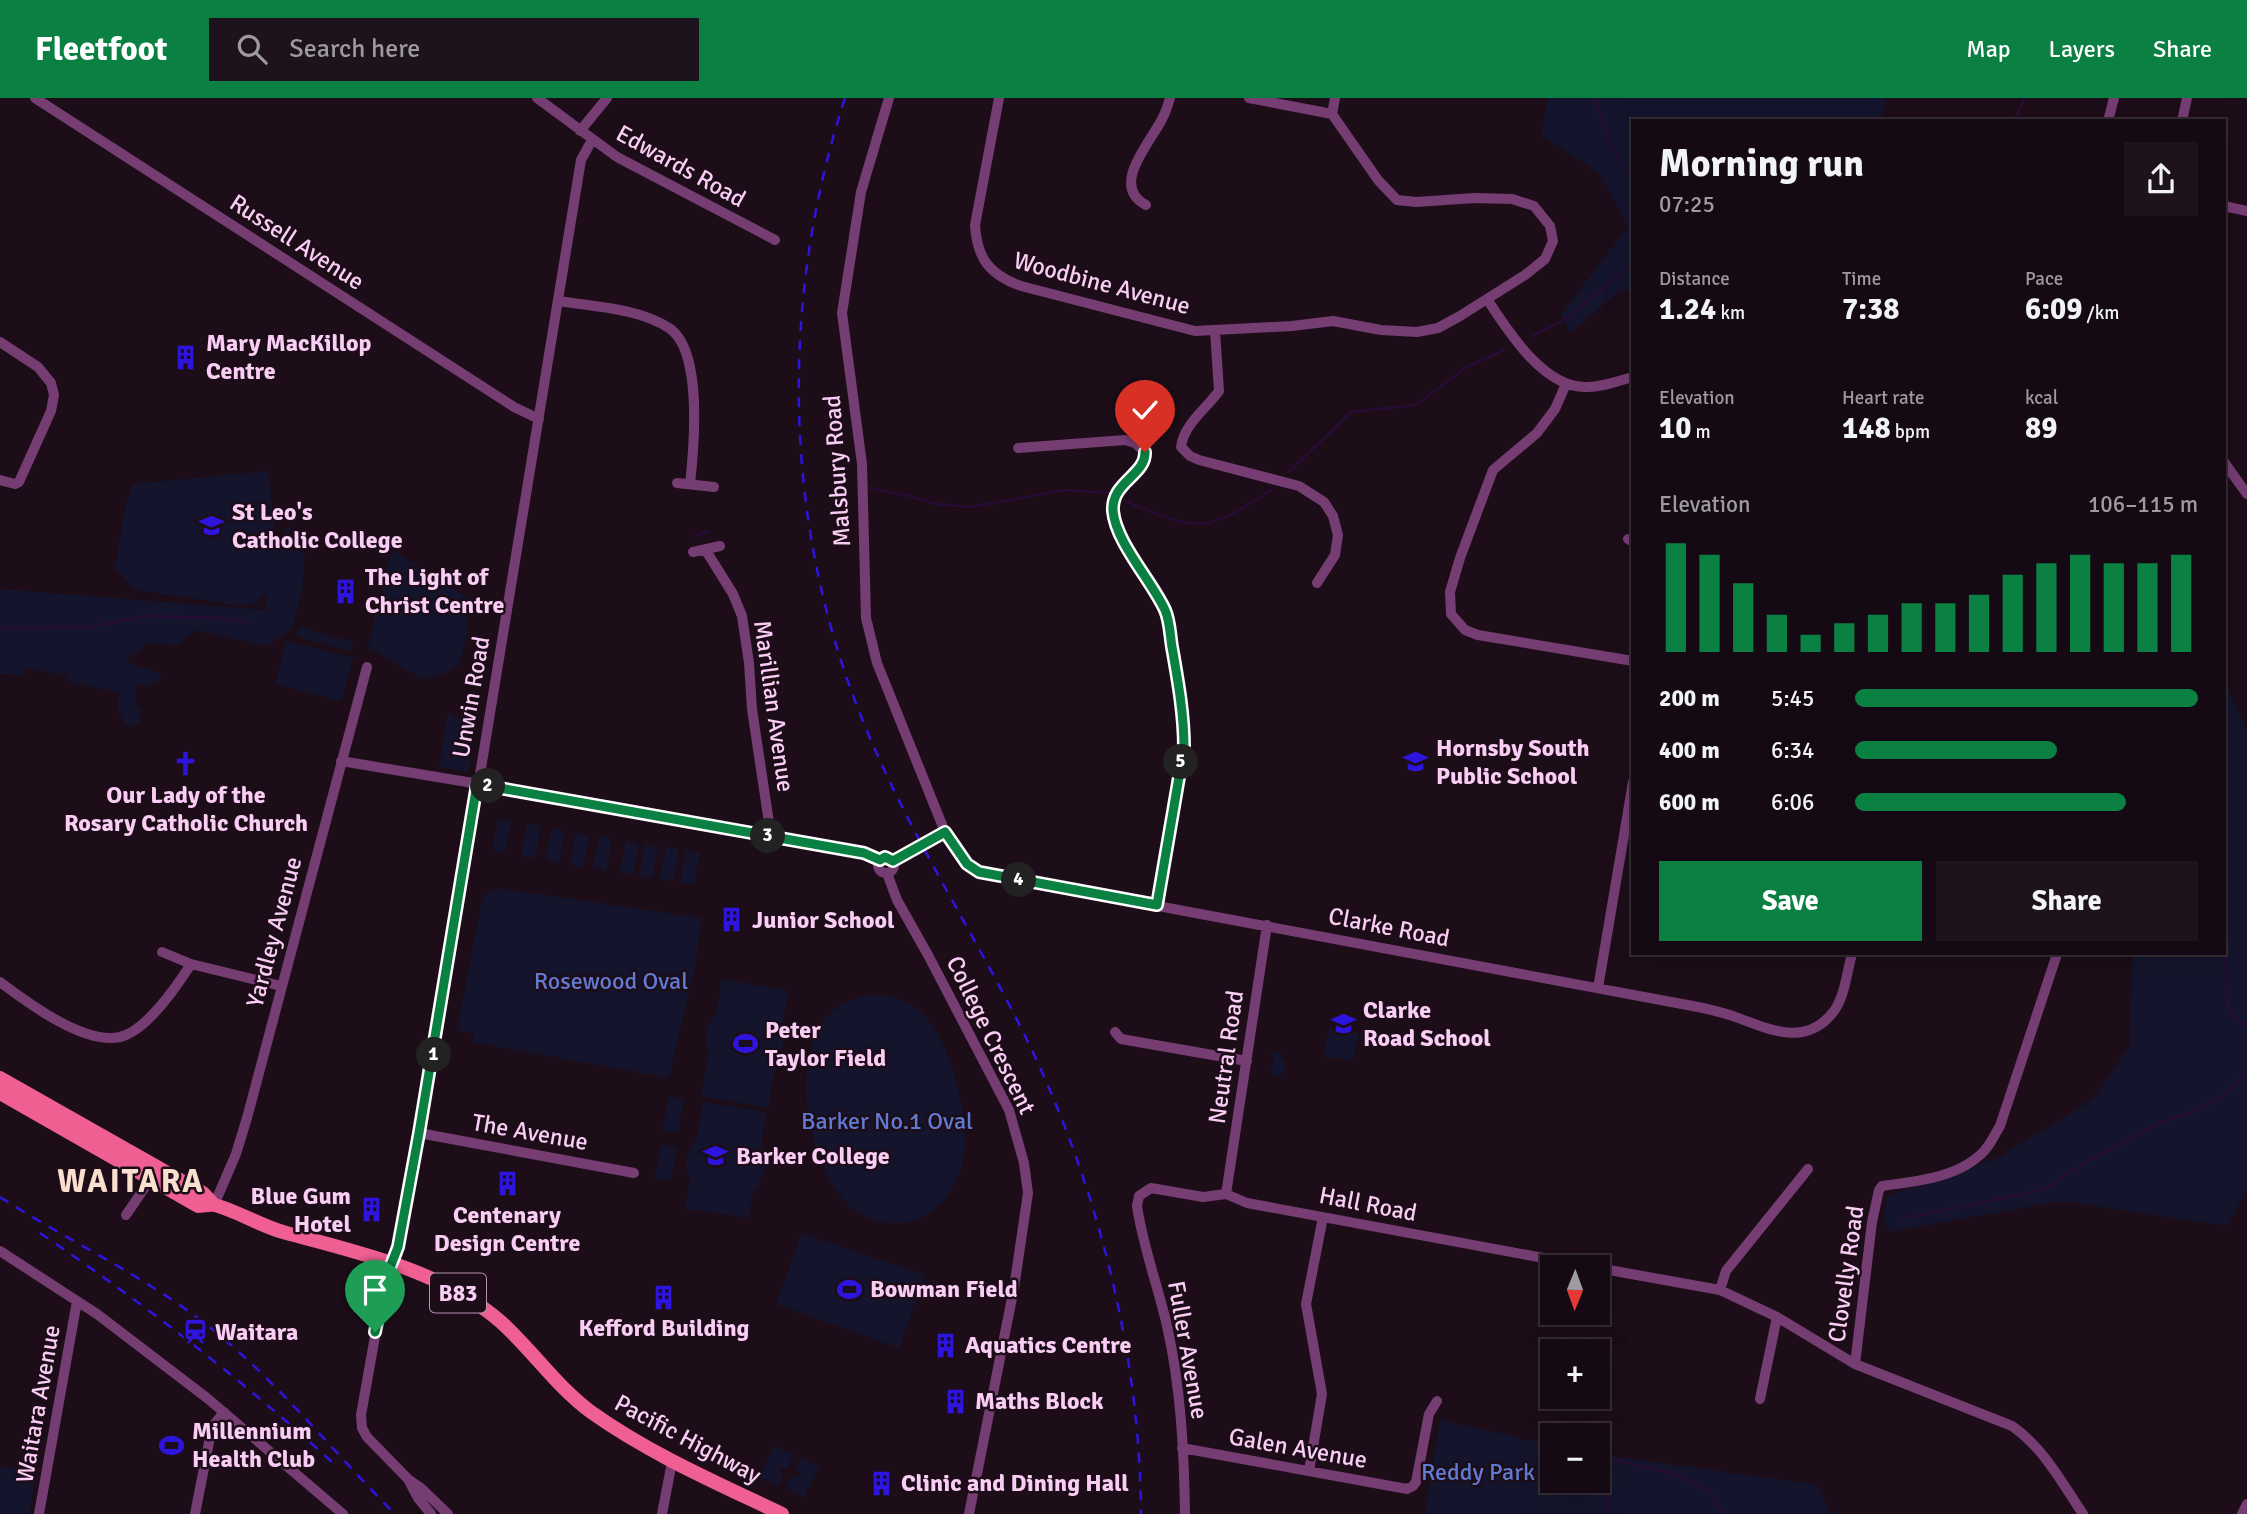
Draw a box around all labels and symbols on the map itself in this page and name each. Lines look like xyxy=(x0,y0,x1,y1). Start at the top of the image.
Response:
street label: Edwards Road xyxy=(611,118,751,214)
street label: Russell Avenue xyxy=(224,187,370,297)
street label: Woodbine Avenue xyxy=(1010,245,1194,321)
place label: Mary MacKillop Centre xyxy=(206,328,372,386)
building icon: Mary MacKillop Centre xyxy=(172,343,200,371)
pin xyxy=(1115,380,1175,452)
street label: Malsbury Road xyxy=(817,394,857,548)
place label: St Leo's Catholic College xyxy=(232,497,403,555)
school or university icon: St Leo's Catholic College xyxy=(198,512,226,540)
place label: The Light of Christ Centre xyxy=(365,562,504,620)
building icon: The Light of Christ Centre xyxy=(331,577,359,605)
street label: Marillian Avenue xyxy=(747,618,801,794)
street label: Unwin Road xyxy=(446,634,496,760)
place label: Hornsby South Public School xyxy=(1436,733,1589,791)
pin: 5 xyxy=(1164,744,1198,780)
school or university icon: Hornsby South Public School xyxy=(1402,748,1430,776)
church icon: Our Lady of the Rosary Catholic Church xyxy=(172,750,200,778)
pin: 2 xyxy=(470,768,505,804)
place label: Our Lady of the Rosary Catholic Church xyxy=(64,780,308,838)
pin: 3 xyxy=(750,818,786,854)
street label: Yardley Avenue xyxy=(240,853,308,1011)
pin: 4 xyxy=(1002,862,1036,898)
street label: Clarke Road xyxy=(1326,901,1452,953)
place label: Junior School xyxy=(752,905,895,935)
building icon: Junior School xyxy=(718,906,746,934)
street label: College Crescent xyxy=(940,951,1042,1119)
park label: Rosewood Oval xyxy=(534,966,688,996)
street label: Neutral Road xyxy=(1202,988,1250,1126)
place label: Clarke Road School xyxy=(1363,995,1491,1053)
school or university icon: Clarke Road School xyxy=(1329,1010,1357,1038)
place label: Peter Taylor Field xyxy=(765,1015,886,1073)
sports icon: Peter Taylor Field xyxy=(731,1030,759,1058)
pin: 1 xyxy=(416,1038,452,1072)
park label: Barker No.1 Oval xyxy=(801,1106,973,1136)
street label: The Avenue xyxy=(470,1107,590,1157)
place label: Barker College xyxy=(736,1141,890,1171)
school or university icon: Barker College xyxy=(702,1142,730,1170)
district label: WAITARA xyxy=(57,1162,205,1201)
building icon: Centenary Design Centre xyxy=(493,1170,521,1198)
street label: Hall Road xyxy=(1317,1180,1419,1228)
place label: Blue Gum Hotel xyxy=(250,1181,351,1239)
building icon: Blue Gum Hotel xyxy=(357,1196,385,1224)
place label: Centenary Design Centre xyxy=(434,1200,580,1258)
street label: Clovelly Road xyxy=(1822,1204,1870,1344)
north arrow xyxy=(1540,1255,1610,1325)
pin xyxy=(345,1260,405,1332)
road number: B83 xyxy=(430,1274,486,1312)
place label: Bowman Field xyxy=(870,1274,1018,1304)
sports icon: Bowman Field xyxy=(836,1275,864,1303)
street label: Fuller Avenue xyxy=(1161,1279,1215,1421)
building icon: Kefford Building xyxy=(650,1283,678,1311)
place label: Kefford Building xyxy=(579,1313,750,1343)
place label: Waitara xyxy=(215,1317,298,1347)
station icon: Waitara xyxy=(181,1318,209,1346)
street label: Waitara Avenue xyxy=(9,1323,67,1485)
place label: Aquatics Centre xyxy=(965,1330,1131,1360)
building icon: Aquatics Centre xyxy=(931,1331,959,1359)
place label: Maths Block xyxy=(975,1386,1104,1416)
building icon: Maths Block xyxy=(941,1387,969,1415)
street label: Pacific Highway xyxy=(609,1388,767,1490)
place label: Millennium Health Club xyxy=(192,1416,315,1474)
street label: Galen Avenue xyxy=(1227,1421,1369,1475)
sports icon: Millennium Health Club xyxy=(158,1431,186,1459)
park label: Reddy Park xyxy=(1421,1457,1535,1487)
place label: Clinic and Dining Hall xyxy=(901,1468,1129,1498)
building icon: Clinic and Dining Hall xyxy=(867,1469,895,1497)

